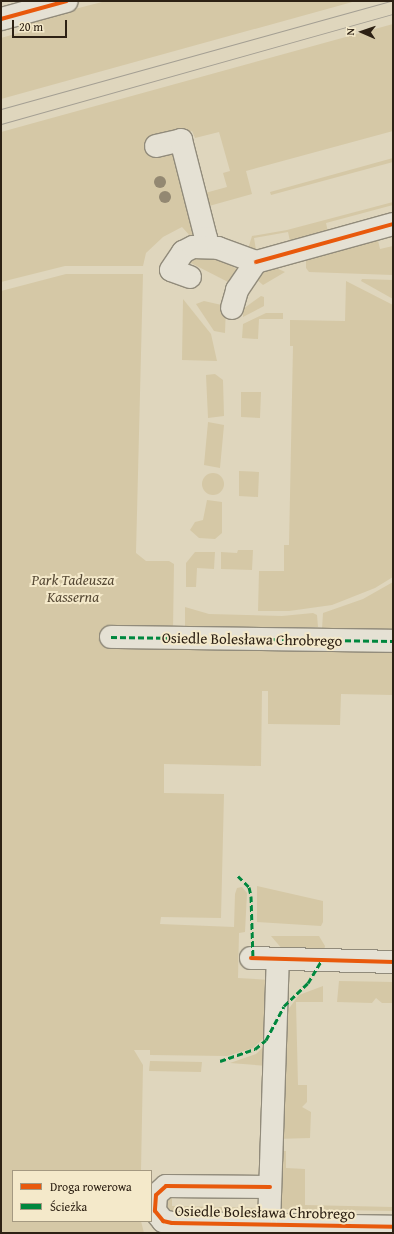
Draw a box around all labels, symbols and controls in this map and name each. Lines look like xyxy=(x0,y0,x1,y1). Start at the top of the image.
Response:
scale bar xyxy=(14,12,69,38)
north arrow xyxy=(342,12,382,52)
text: 20 m xyxy=(19,18,43,35)
text: N xyxy=(342,28,358,36)
park label: Park Tadeusza Kasserna xyxy=(32,570,114,605)
street label: Osiedle Bolesława Chrobrego xyxy=(162,628,342,650)
legend xyxy=(12,1170,152,1222)
text: Droga rowerowa xyxy=(50,1178,132,1195)
text: Ścieżka xyxy=(50,1198,87,1215)
street label: Osiedle Bolesława Chrobrego xyxy=(175,1201,355,1223)

